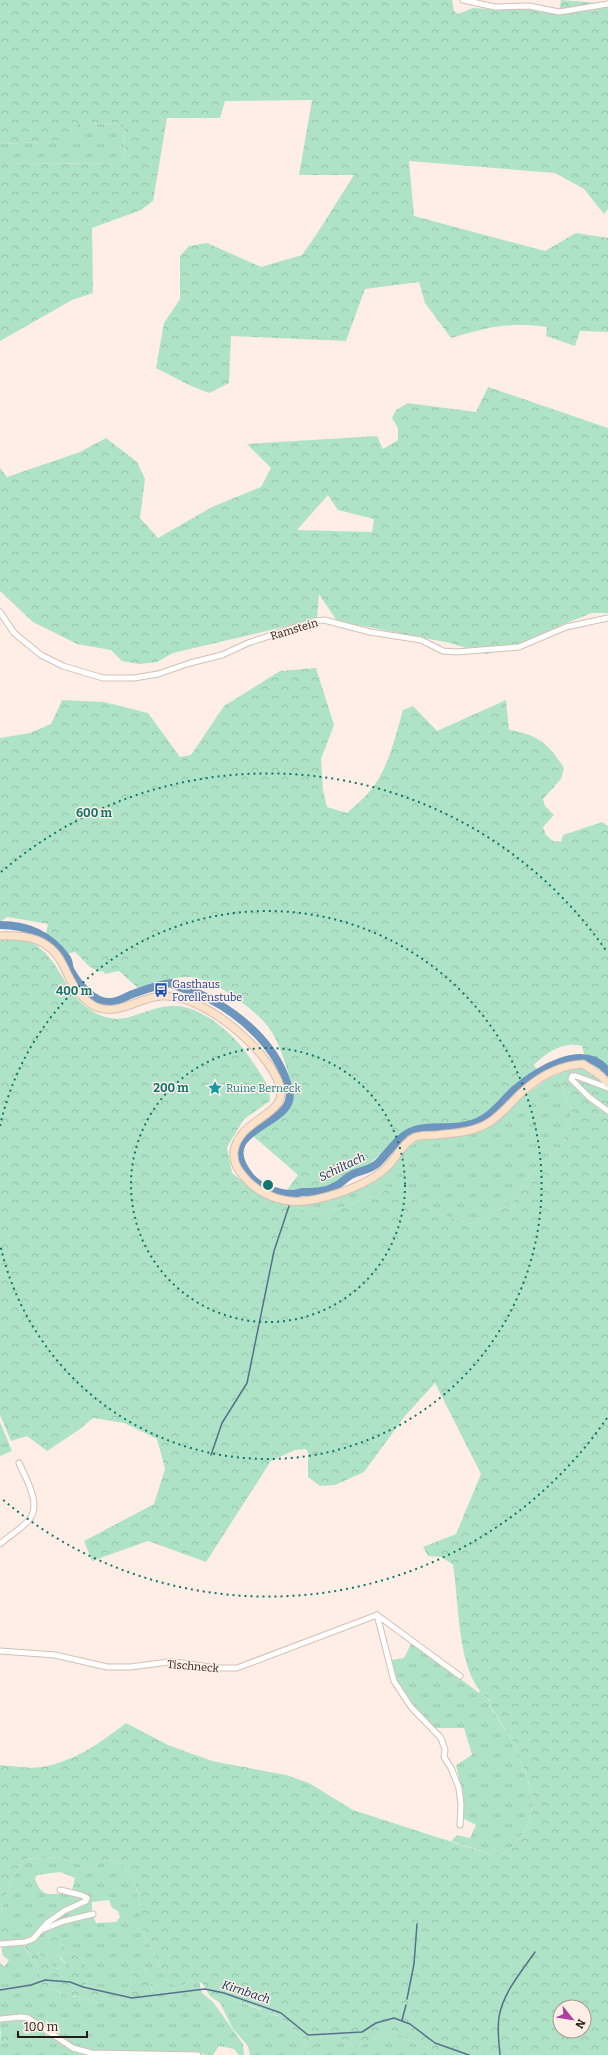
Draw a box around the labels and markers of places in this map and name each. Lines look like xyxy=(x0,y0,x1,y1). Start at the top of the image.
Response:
place label: Gasthaus Forellenstube xyxy=(172,978,242,1004)
bus stop icon: Gasthaus Forellenstube xyxy=(153,982,169,998)
place icon: Ruine Berneck xyxy=(207,1080,223,1096)
place label: Ruine Berneck xyxy=(226,1082,301,1095)
centre of rings xyxy=(261,1178,275,1192)

